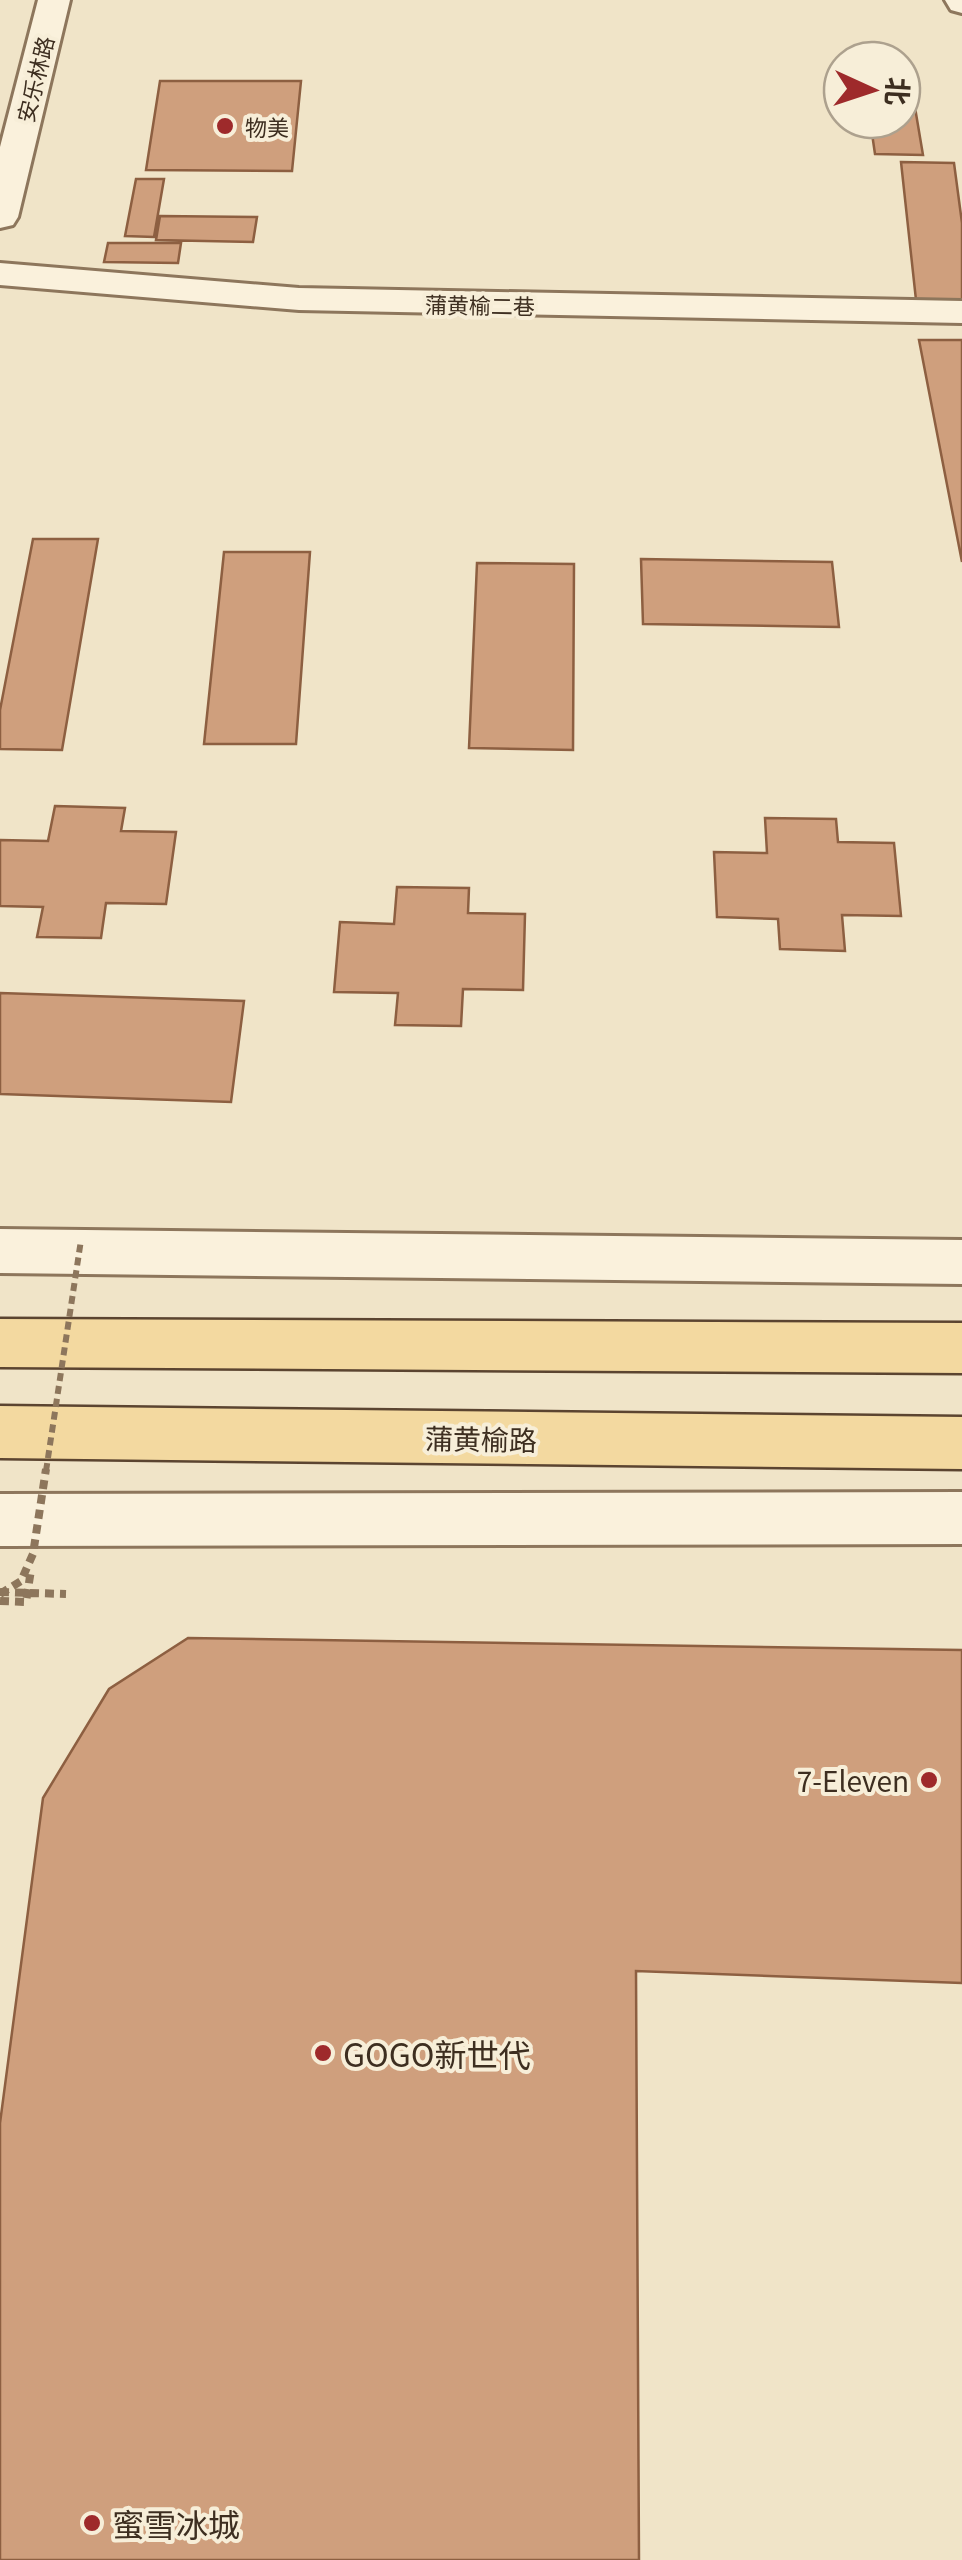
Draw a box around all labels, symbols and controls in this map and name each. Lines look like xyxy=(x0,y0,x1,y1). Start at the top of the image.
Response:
street label: 安乐林路 xyxy=(8,32,60,126)
north arrow xyxy=(822,40,922,140)
text: 北 xyxy=(878,76,920,106)
place label: 物美 xyxy=(245,110,289,142)
marker: 物美 xyxy=(214,115,236,137)
street label: 蒲黄榆二巷 xyxy=(425,287,535,321)
street label: 蒲黄榆路 xyxy=(425,1417,537,1459)
place label: 7-Eleven xyxy=(797,1760,909,1800)
marker: 7-Eleven xyxy=(918,1769,940,1791)
place label: GOGO新世代 xyxy=(343,2030,531,2076)
marker: GOGO新世代 xyxy=(312,2042,334,2064)
place label: 蜜雪冰城 xyxy=(112,2500,240,2546)
marker: 蜜雪冰城 xyxy=(81,2512,103,2534)

